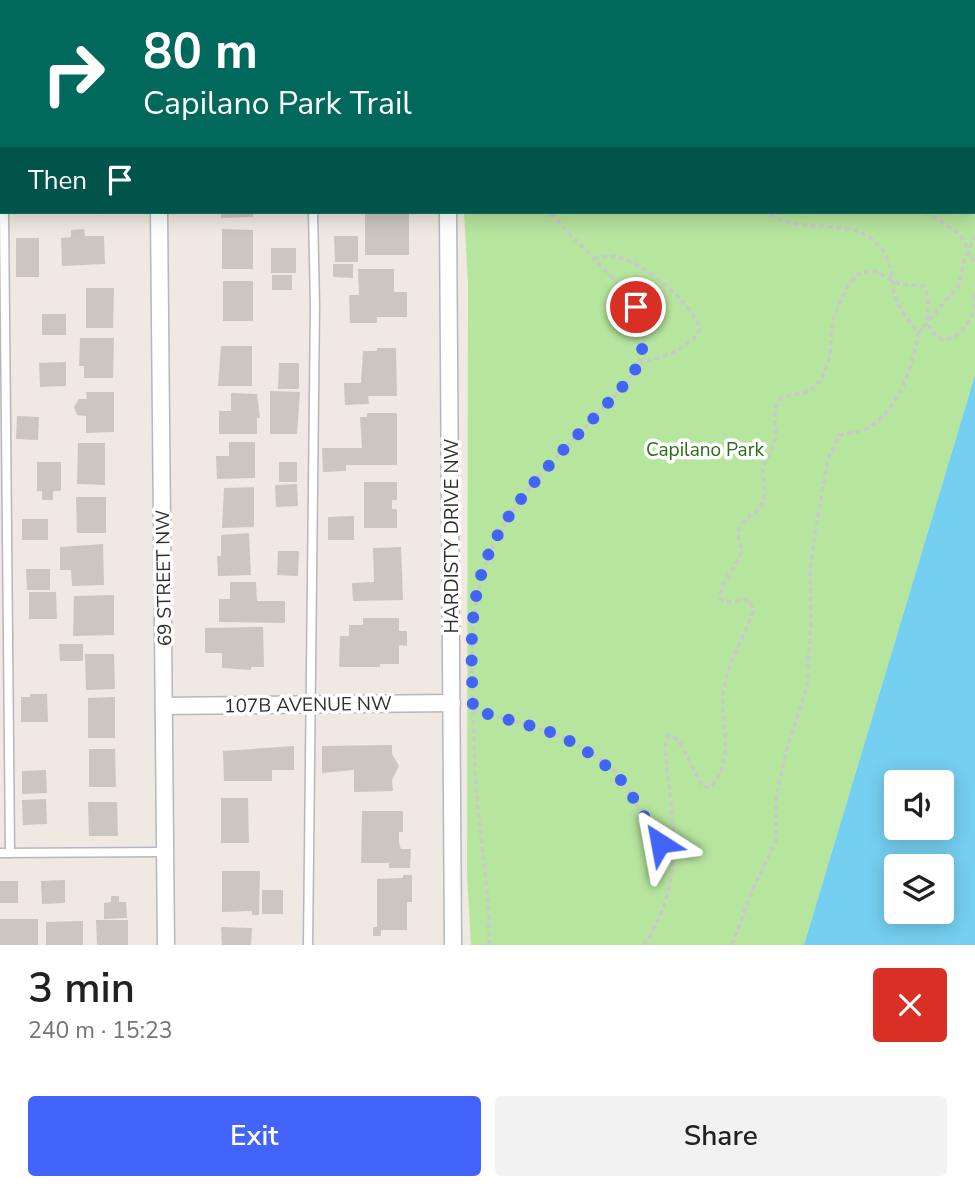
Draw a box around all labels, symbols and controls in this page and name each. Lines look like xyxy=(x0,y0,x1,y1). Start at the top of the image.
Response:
text: 80 m xyxy=(143,18,258,85)
icon: right xyxy=(28,28,119,119)
text: Capilano Park Trail xyxy=(143,82,412,125)
icon: arrive xyxy=(101,161,139,199)
text: Then xyxy=(28,163,87,198)
pin xyxy=(606,277,666,337)
icon: arrive xyxy=(617,288,655,326)
park label: Capilano Park xyxy=(646,437,764,463)
street label: HARDISTY DRIVE NW xyxy=(439,438,465,633)
street label: 69 STREET NW xyxy=(150,509,178,646)
street label: 107B AVENUE NW xyxy=(224,691,392,719)
map controls xyxy=(884,770,954,924)
button: sound xyxy=(884,770,954,840)
position arrow xyxy=(623,806,697,880)
button: layers xyxy=(884,854,954,924)
text: 3 min xyxy=(28,960,135,1017)
button: close xyxy=(873,968,947,1042)
text: 240 m · 15:23 xyxy=(28,1015,173,1046)
button: Exit xyxy=(28,1096,481,1176)
button: Share xyxy=(495,1096,947,1176)

